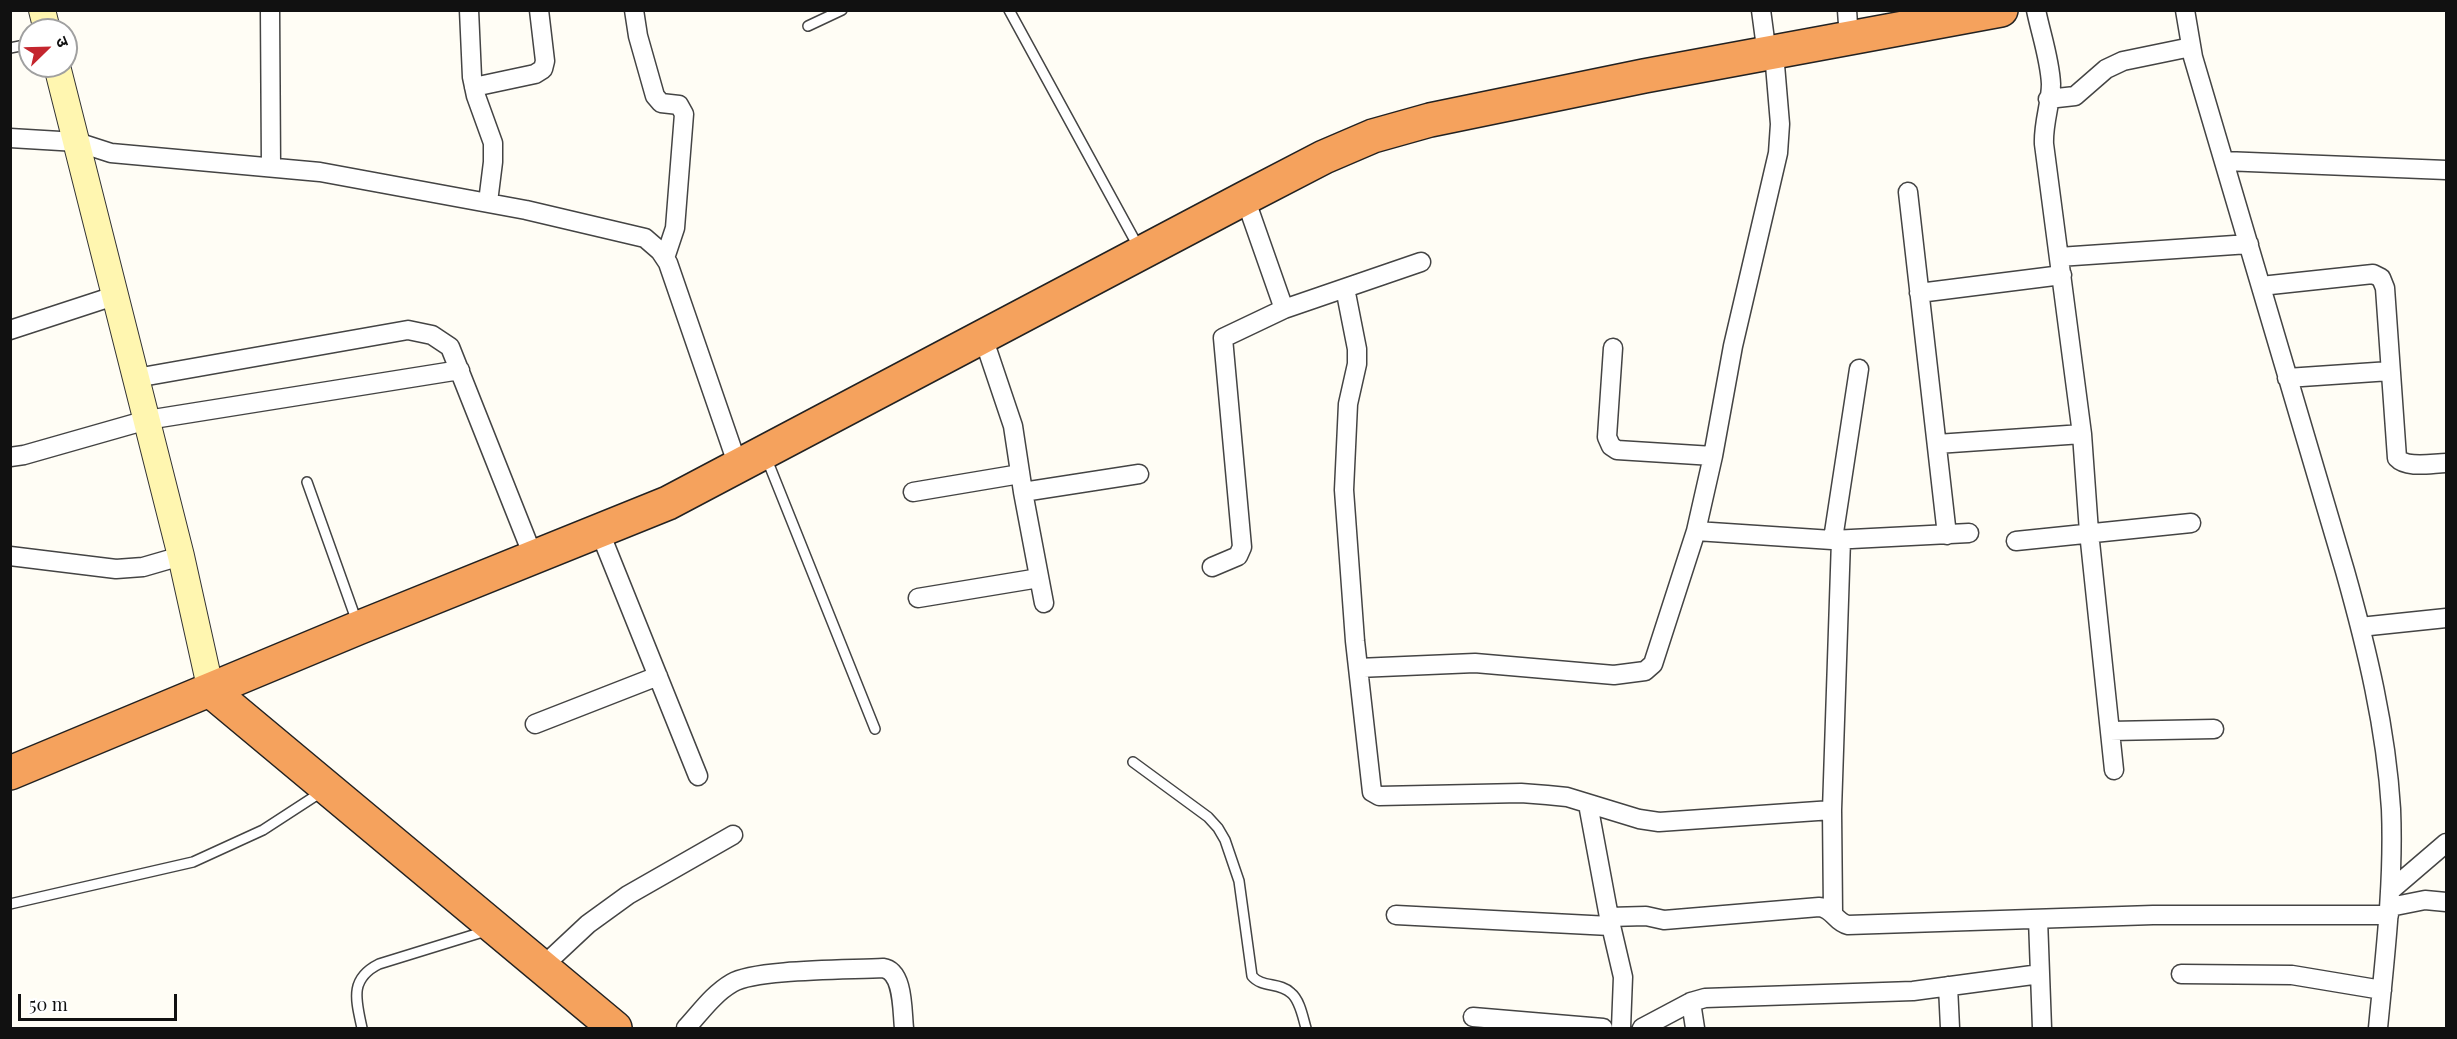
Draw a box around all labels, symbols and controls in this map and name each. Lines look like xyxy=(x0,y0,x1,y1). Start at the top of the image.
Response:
north arrow xyxy=(18,18,78,78)
text: उ xyxy=(52,33,75,50)
scale bar xyxy=(21,982,180,1020)
text: 50 m xyxy=(29,992,68,1016)

